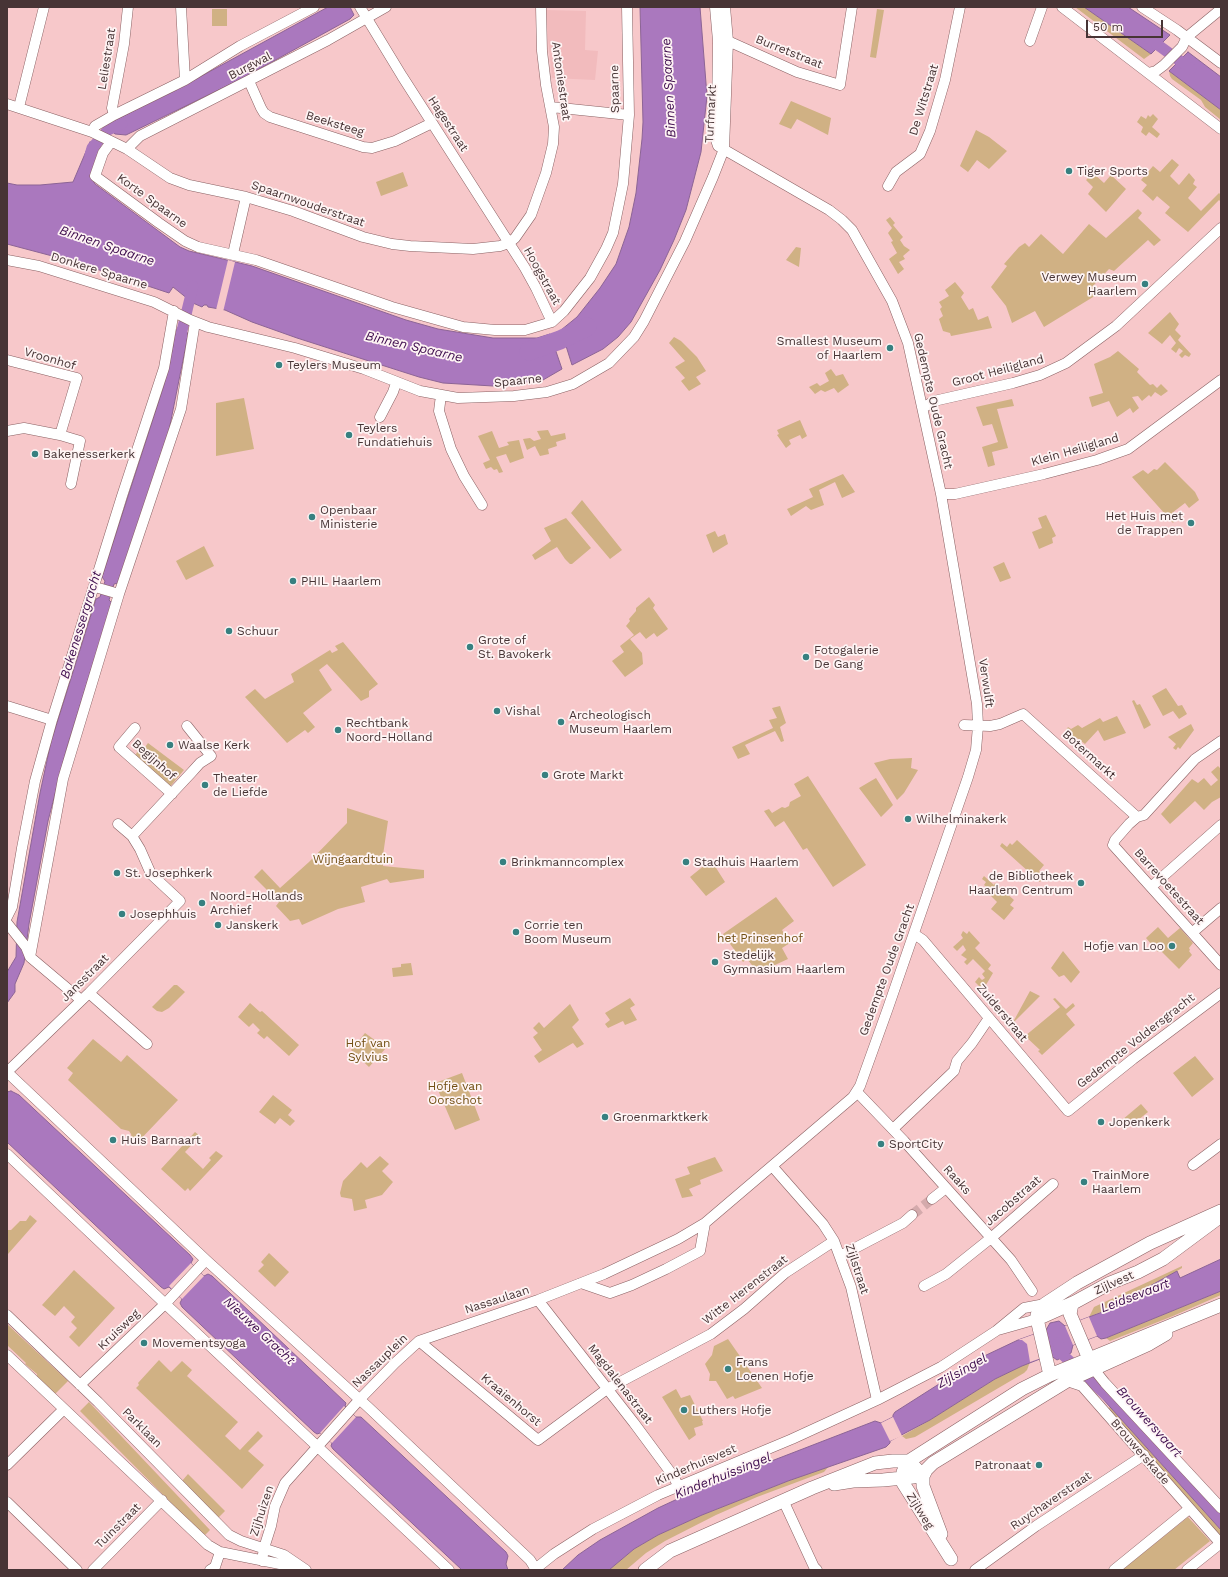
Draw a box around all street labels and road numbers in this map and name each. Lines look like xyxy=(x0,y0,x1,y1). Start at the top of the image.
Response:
street label: Leliestraat xyxy=(95,27,119,91)
street label: Burretstraat xyxy=(753,32,825,72)
street label: Antoniestraat xyxy=(548,41,574,121)
street label: Burgwal xyxy=(226,49,274,83)
street label: De Witstraat xyxy=(906,63,942,137)
street label: Spaarne xyxy=(607,65,623,113)
street label: Turfmarkt xyxy=(702,84,720,144)
street label: Hagestraat xyxy=(425,94,471,154)
street label: Beeksteeg xyxy=(304,108,366,140)
street label: Korte Spaarne xyxy=(114,171,190,231)
street label: Spaarnwouderstraat xyxy=(249,178,367,230)
street label: Hoogstraat xyxy=(520,245,564,307)
street label: Donkere Spaarne xyxy=(49,249,149,293)
street label: Gedempte Oude Gracht xyxy=(910,332,956,470)
street label: Vroonhof xyxy=(22,345,78,373)
street label: Groot Heiligland xyxy=(951,352,1045,390)
street label: Spaarne xyxy=(493,371,543,391)
street label: Klein Heiligland xyxy=(1029,431,1121,469)
street label: Verwulft xyxy=(975,658,997,708)
street label: Botermarkt xyxy=(1059,727,1119,783)
street label: Begijnhof xyxy=(129,737,179,783)
street label: Barrevoetestraat xyxy=(1131,846,1207,928)
street label: Gedempte Oude Gracht xyxy=(856,902,918,1038)
street label: Jansstraat xyxy=(58,951,112,1005)
street label: Zuiderstraat xyxy=(974,981,1030,1045)
street label: Gedempte Voldersgracht xyxy=(1074,991,1198,1091)
street label: Raaks xyxy=(940,1162,974,1198)
street label: Jacobstraat xyxy=(982,1173,1044,1229)
street label: Zijlstraat xyxy=(842,1242,872,1296)
street label: Witte Herenstraat xyxy=(700,1252,790,1328)
street label: Zijlvest xyxy=(1092,1268,1136,1298)
street label: Nassaulaan xyxy=(463,1283,531,1317)
street label: Kruisweg xyxy=(95,1307,143,1353)
street label: Nassauplein xyxy=(349,1331,411,1391)
street label: Magdalenastraat xyxy=(584,1341,656,1427)
street label: Kraaienhorst xyxy=(478,1371,544,1429)
street label: Parklaan xyxy=(119,1405,165,1451)
street label: Brouwerskade xyxy=(1107,1416,1173,1488)
street label: Kinderhuisvest xyxy=(653,1441,739,1489)
street label: Ruychaverstraat xyxy=(1008,1469,1094,1533)
street label: Zijhuizen xyxy=(247,1484,277,1538)
street label: Zijlweg xyxy=(903,1490,937,1532)
street label: Tuinstraat xyxy=(92,1500,144,1552)

